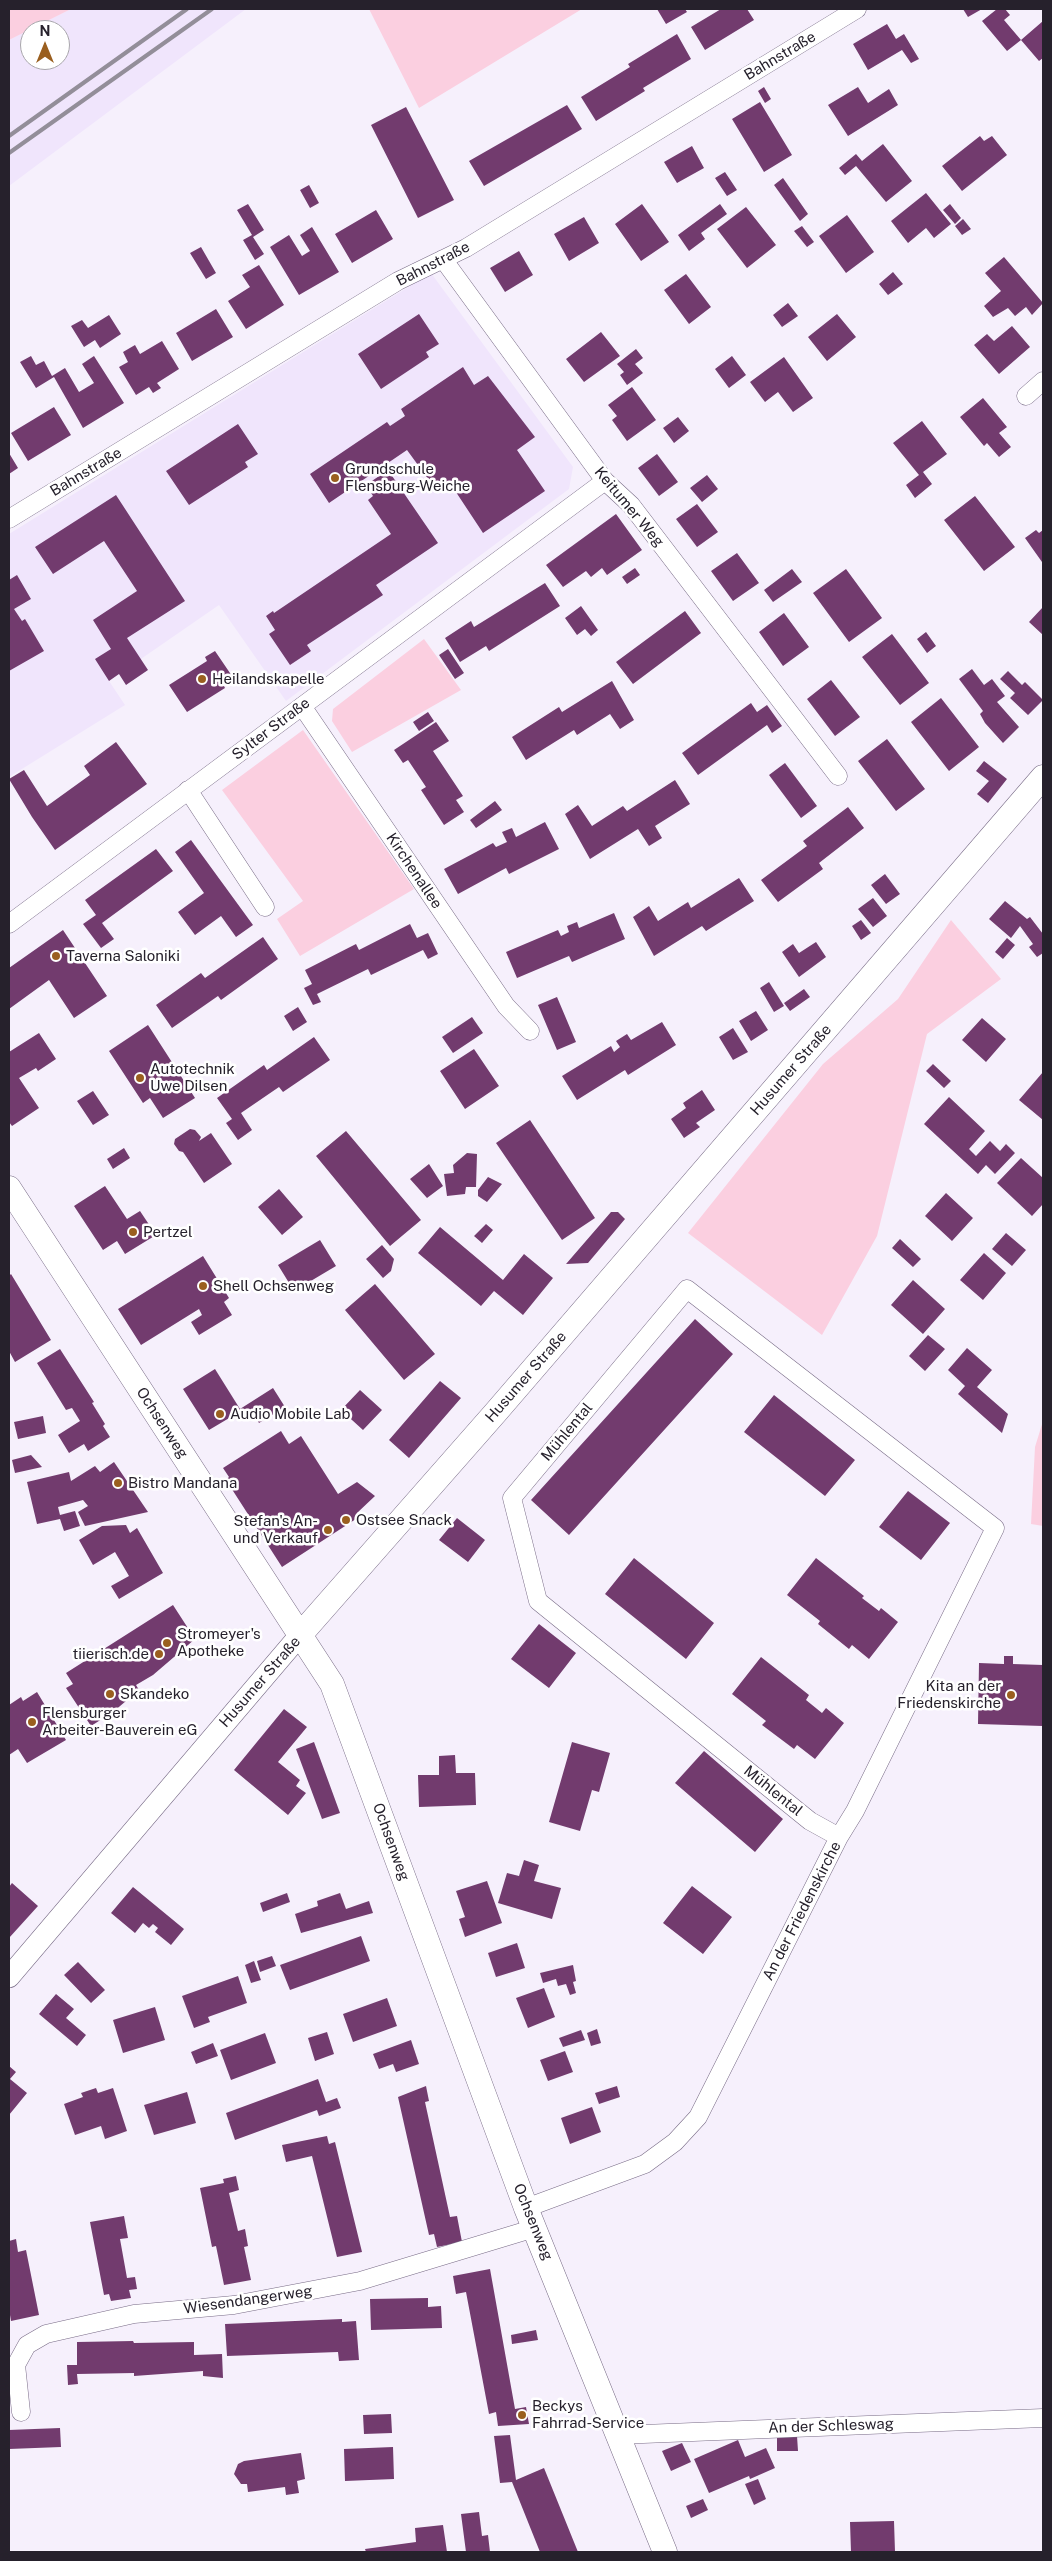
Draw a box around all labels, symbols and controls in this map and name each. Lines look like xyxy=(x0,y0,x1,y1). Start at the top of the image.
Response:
north arrow xyxy=(20,20,70,70)
text: N xyxy=(40,23,50,39)
street label: Bahnstraße xyxy=(741,28,819,84)
street label: Bahnstraße xyxy=(393,238,473,290)
street label: Bahnstraße xyxy=(47,444,125,500)
place label: Grundschule Flensburg-Weiche xyxy=(345,460,470,495)
street label: Keitumer Weg xyxy=(590,463,668,551)
marker: Grundschule Flensburg-Weiche xyxy=(329,472,341,484)
place label: Heilandskapelle xyxy=(212,670,325,688)
marker: Heilandskapelle xyxy=(196,673,208,685)
street label: Sylter Straße xyxy=(229,694,313,764)
street label: Kirchenallee xyxy=(382,830,446,912)
place label: Taverna Saloniki xyxy=(66,947,180,965)
marker: Taverna Saloniki xyxy=(50,950,62,962)
street label: Husumer Straße xyxy=(747,1021,835,1119)
place label: Autotechnik Uwe Dilsen xyxy=(150,1060,235,1095)
marker: Autotechnik Uwe Dilsen xyxy=(134,1072,146,1084)
place label: Pertzel xyxy=(143,1223,193,1241)
marker: Pertzel xyxy=(127,1226,139,1238)
place label: Shell Ochsenweg xyxy=(213,1277,334,1295)
marker: Shell Ochsenweg xyxy=(197,1280,209,1292)
street label: Husumer Straße xyxy=(482,1328,570,1426)
street label: Ochsenweg xyxy=(132,1384,192,1462)
street label: Mühlental xyxy=(537,1399,597,1465)
place label: Audio Mobile Lab xyxy=(230,1405,351,1423)
marker: Audio Mobile Lab xyxy=(214,1408,226,1420)
place label: Bistro Mandana xyxy=(128,1474,237,1492)
marker: Bistro Mandana xyxy=(112,1477,124,1489)
place label: Ostsee Snack xyxy=(356,1511,452,1529)
place label: Stefan's An- und Verkauf xyxy=(233,1512,318,1547)
marker: Ostsee Snack xyxy=(340,1514,352,1526)
marker: Stefan's An- und Verkauf xyxy=(322,1524,334,1536)
place label: Stromeyer's Apotheke xyxy=(177,1625,261,1660)
street label: Husumer Straße xyxy=(216,1633,304,1731)
marker: Stromeyer's Apotheke xyxy=(161,1637,173,1649)
place label: tiierisch.de xyxy=(72,1645,149,1663)
marker: tiierisch.de xyxy=(153,1648,165,1660)
place label: Kita an der Friedenskirche xyxy=(897,1677,1001,1712)
place label: Skandeko xyxy=(120,1685,189,1703)
marker: Skandeko xyxy=(104,1688,116,1700)
marker: Kita an der Friedenskirche xyxy=(1005,1689,1017,1701)
place label: Flensburger Arbeiter-Bauverein eG xyxy=(42,1704,197,1739)
marker: Flensburger Arbeiter-Bauverein eG xyxy=(26,1716,38,1728)
street label: Mühlental xyxy=(740,1762,806,1820)
street label: Ochsenweg xyxy=(369,1801,413,1883)
street label: An der Friedenskirche xyxy=(759,1838,845,1984)
street label: Ochsenweg xyxy=(509,2181,557,2263)
street label: Wiesendangerweg xyxy=(182,2282,314,2318)
place label: Beckys Fahrrad-Service xyxy=(532,2397,644,2432)
marker: Beckys Fahrrad-Service xyxy=(516,2409,528,2421)
street label: An der Schleswag xyxy=(768,2415,894,2437)

